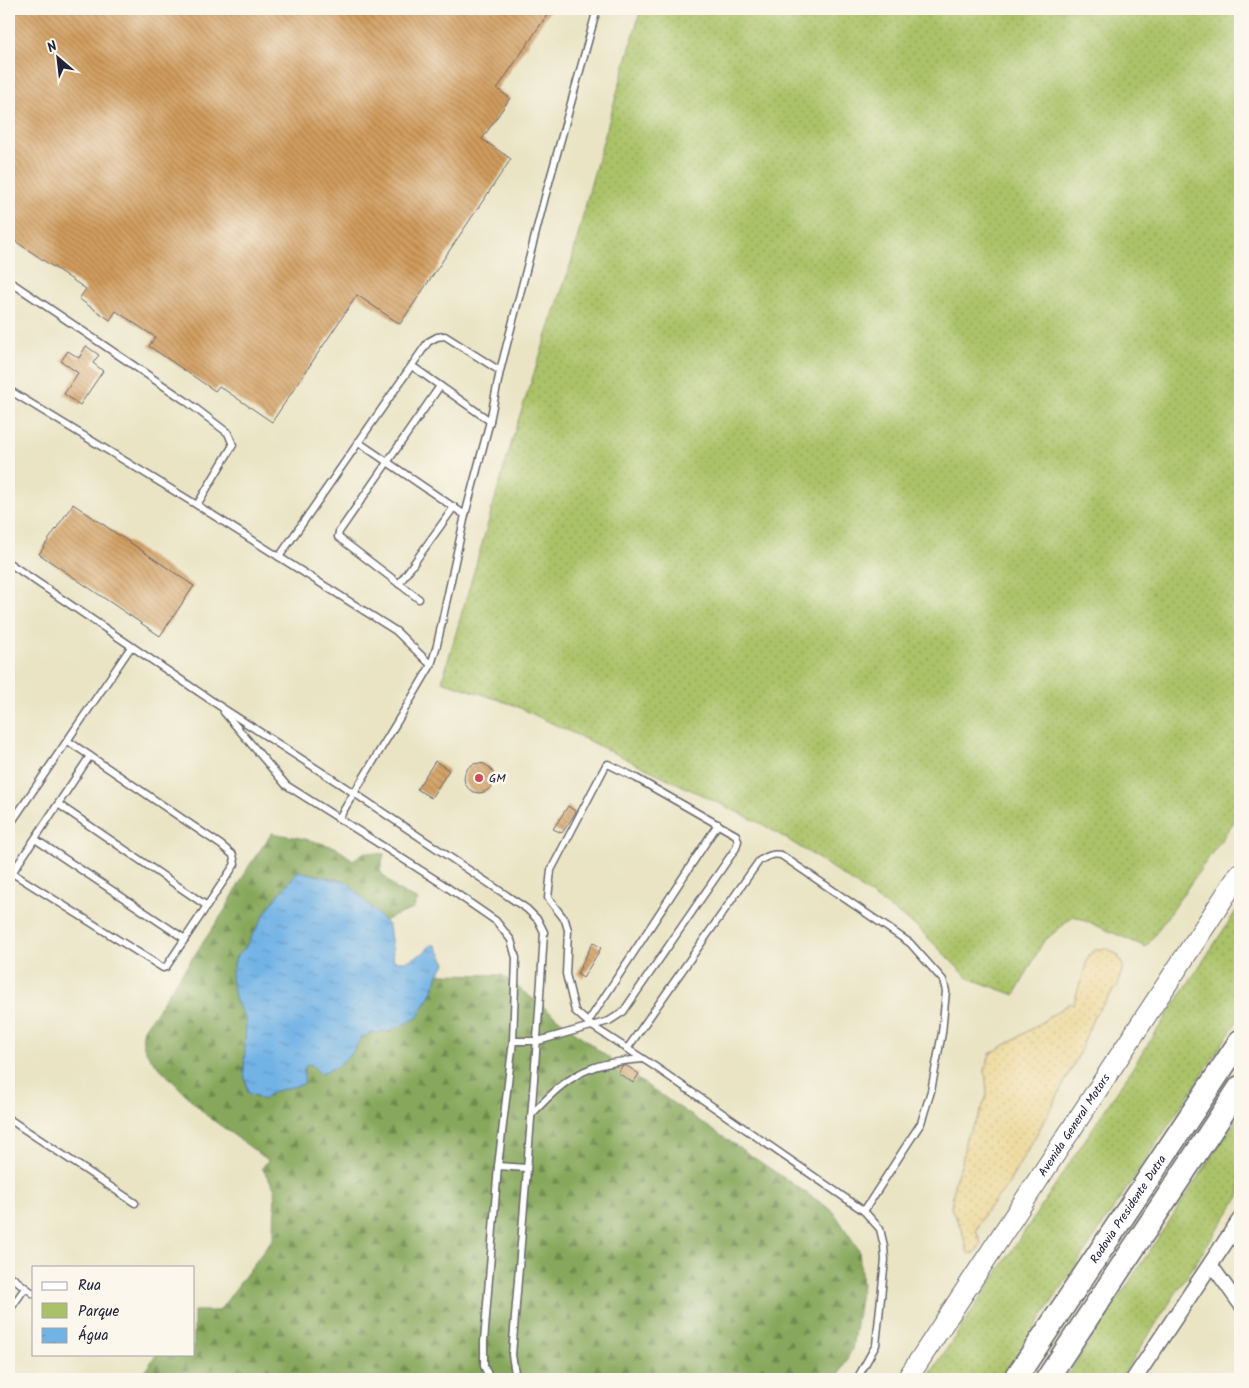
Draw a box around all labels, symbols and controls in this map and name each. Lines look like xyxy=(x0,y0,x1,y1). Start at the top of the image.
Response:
north arrow xyxy=(32,32,82,82)
text: N xyxy=(43,36,62,59)
place label: GM xyxy=(489,769,506,788)
marker: GM xyxy=(473,772,485,784)
street label: Avenida General Motors xyxy=(1034,1070,1115,1180)
street label: Rodovia Presidente Dutra xyxy=(1085,1151,1172,1267)
legend xyxy=(32,1266,195,1356)
text: Rua xyxy=(78,1274,101,1298)
text: Parque xyxy=(78,1300,119,1324)
text: Água xyxy=(78,1324,109,1348)

